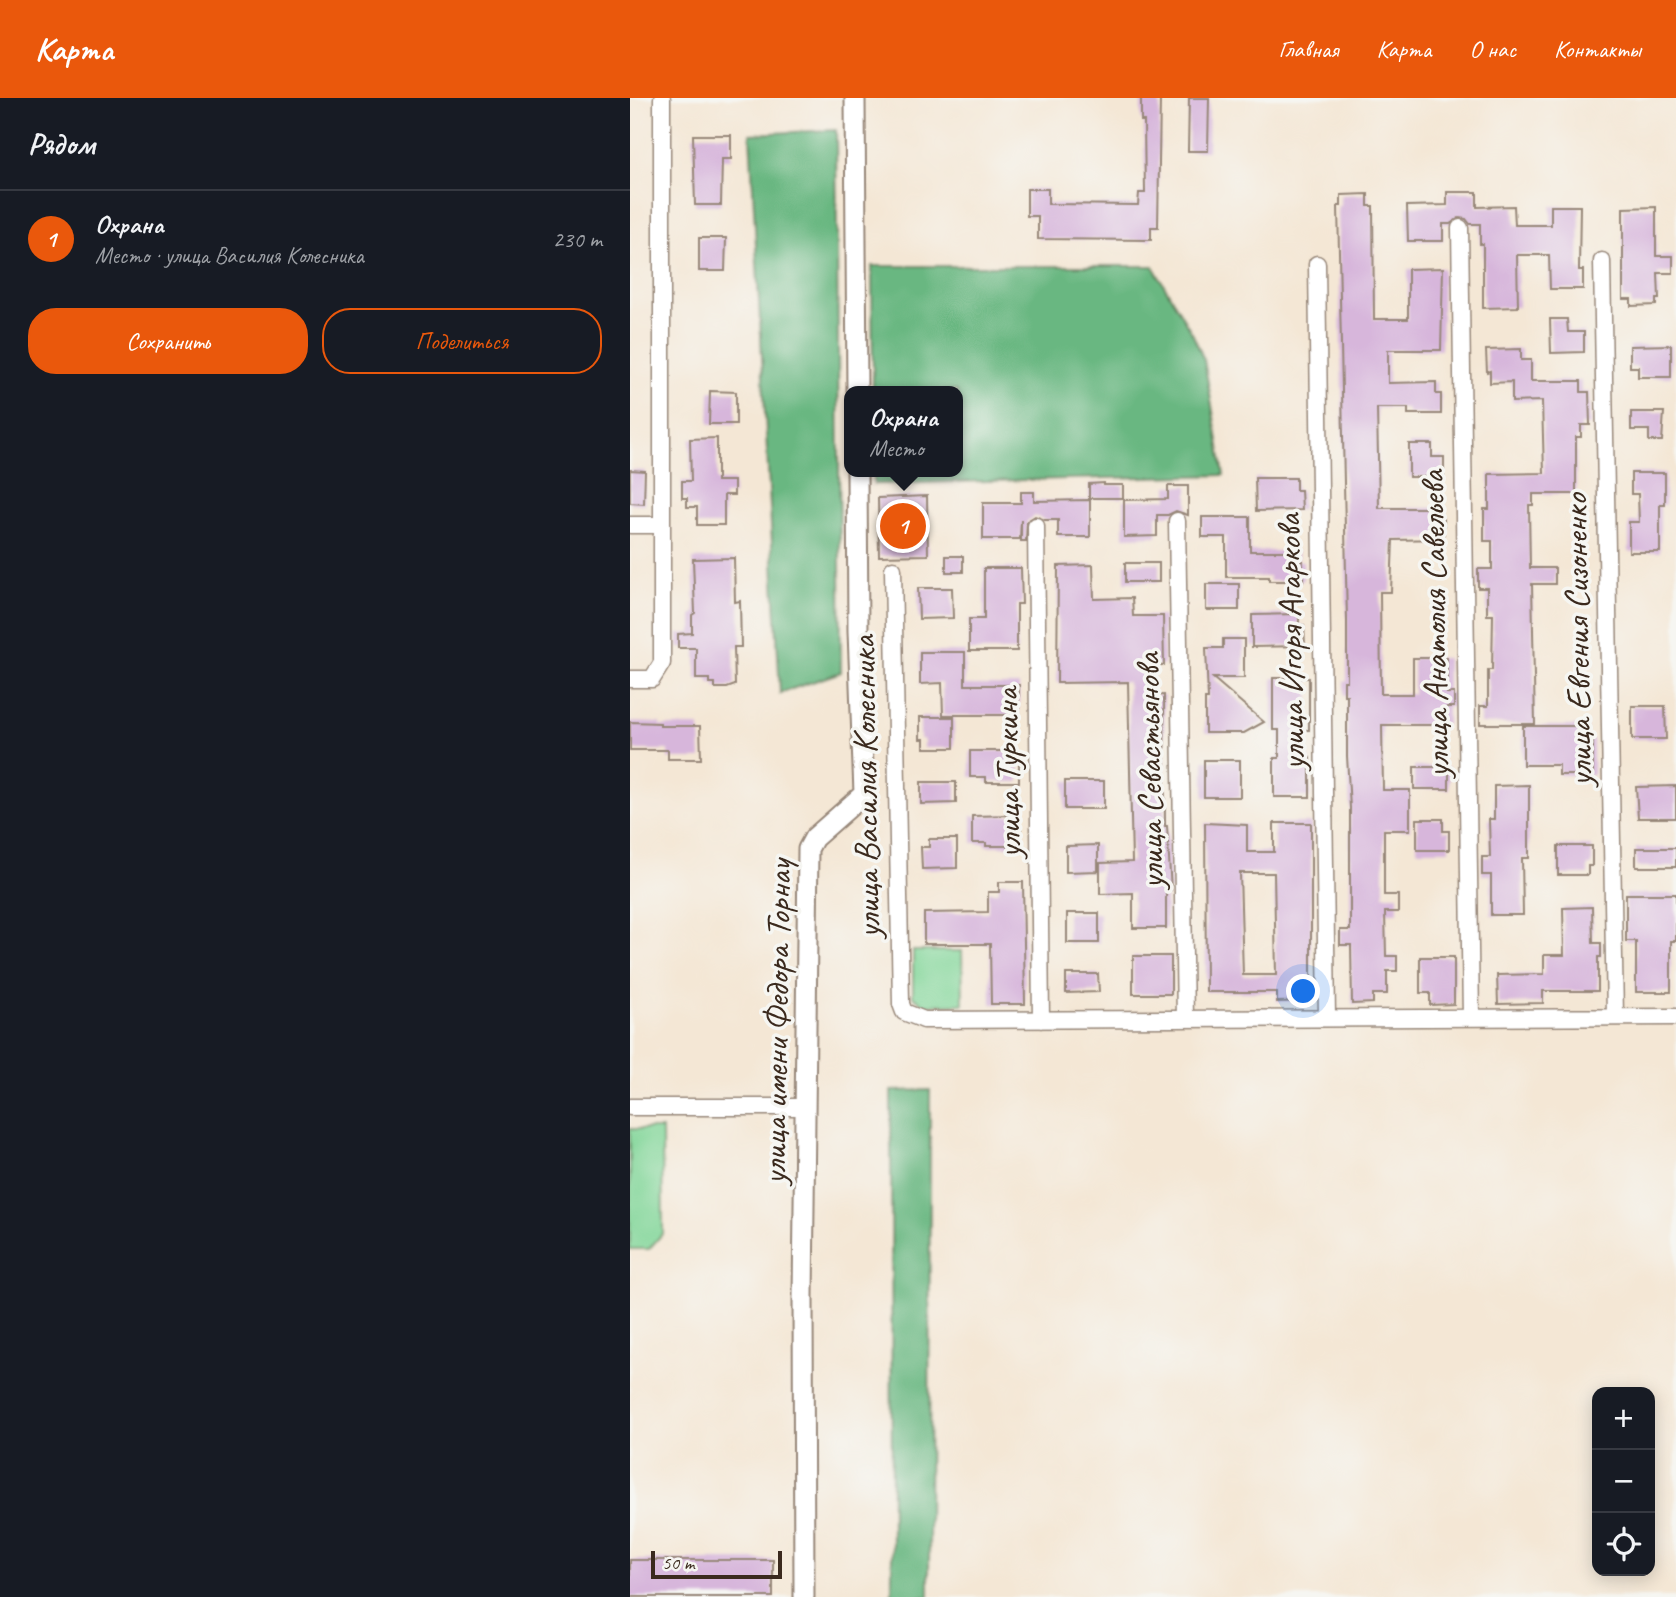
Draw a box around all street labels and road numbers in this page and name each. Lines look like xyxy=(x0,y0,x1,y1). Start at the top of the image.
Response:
street label: улица Анатолия Савельева xyxy=(1409,468,1460,780)
street label: улица Евгения Сизоненко xyxy=(1552,492,1603,789)
street label: улица Игоря Агаркова xyxy=(1266,512,1315,772)
street label: улица Василия Колесника xyxy=(840,633,891,941)
street label: улица Севастьянова xyxy=(1125,651,1174,891)
street label: улица Туркина xyxy=(983,685,1032,861)
street label: улица имени Федора Торнау xyxy=(751,856,802,1187)

